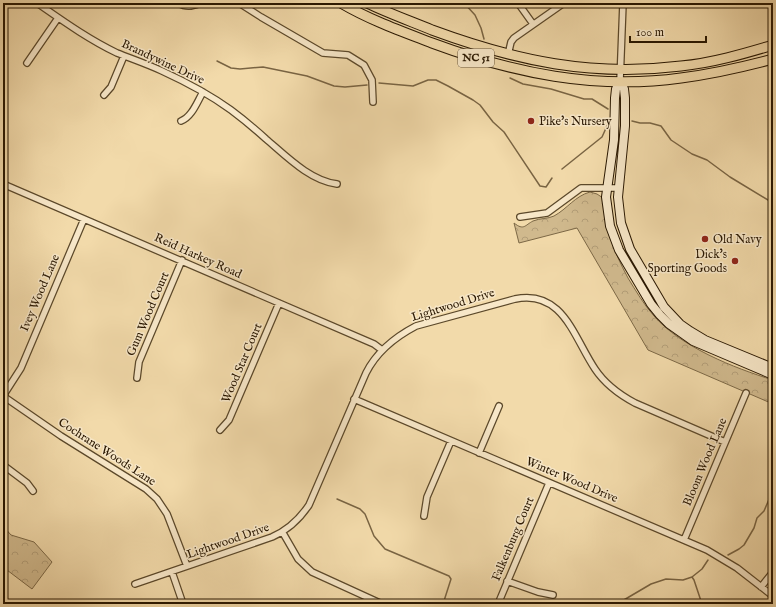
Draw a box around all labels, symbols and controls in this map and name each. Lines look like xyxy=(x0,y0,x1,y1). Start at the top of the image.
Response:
scale bar xyxy=(630,18,706,44)
text: 100 m xyxy=(636,25,664,40)
street label: Brandywine Drive xyxy=(119,36,207,88)
road number: NC 51 xyxy=(458,49,494,67)
place label: Pike's Nursery xyxy=(539,114,612,129)
marker: Pike's Nursery xyxy=(526,116,536,126)
street label: Reid Harkey Road xyxy=(152,230,245,282)
place label: Old Navy xyxy=(713,232,762,247)
marker: Old Navy xyxy=(700,234,710,244)
place label: Dick's Sporting Goods xyxy=(648,247,727,277)
street label: Ivey Wood Lane xyxy=(17,252,63,334)
marker: Dick's Sporting Goods xyxy=(730,256,740,266)
street label: Gum Wood Court xyxy=(123,270,173,358)
street label: Lightwood Drive xyxy=(409,285,497,325)
street label: Wood Star Court xyxy=(218,321,266,405)
street label: Cochrane Woods Lane xyxy=(55,415,159,489)
street label: Bloom Wood Lane xyxy=(680,415,731,508)
street label: Winter Wood Drive xyxy=(524,454,621,506)
street label: Falkenburg Court xyxy=(489,495,537,583)
street label: Lightwood Drive xyxy=(185,520,272,562)

